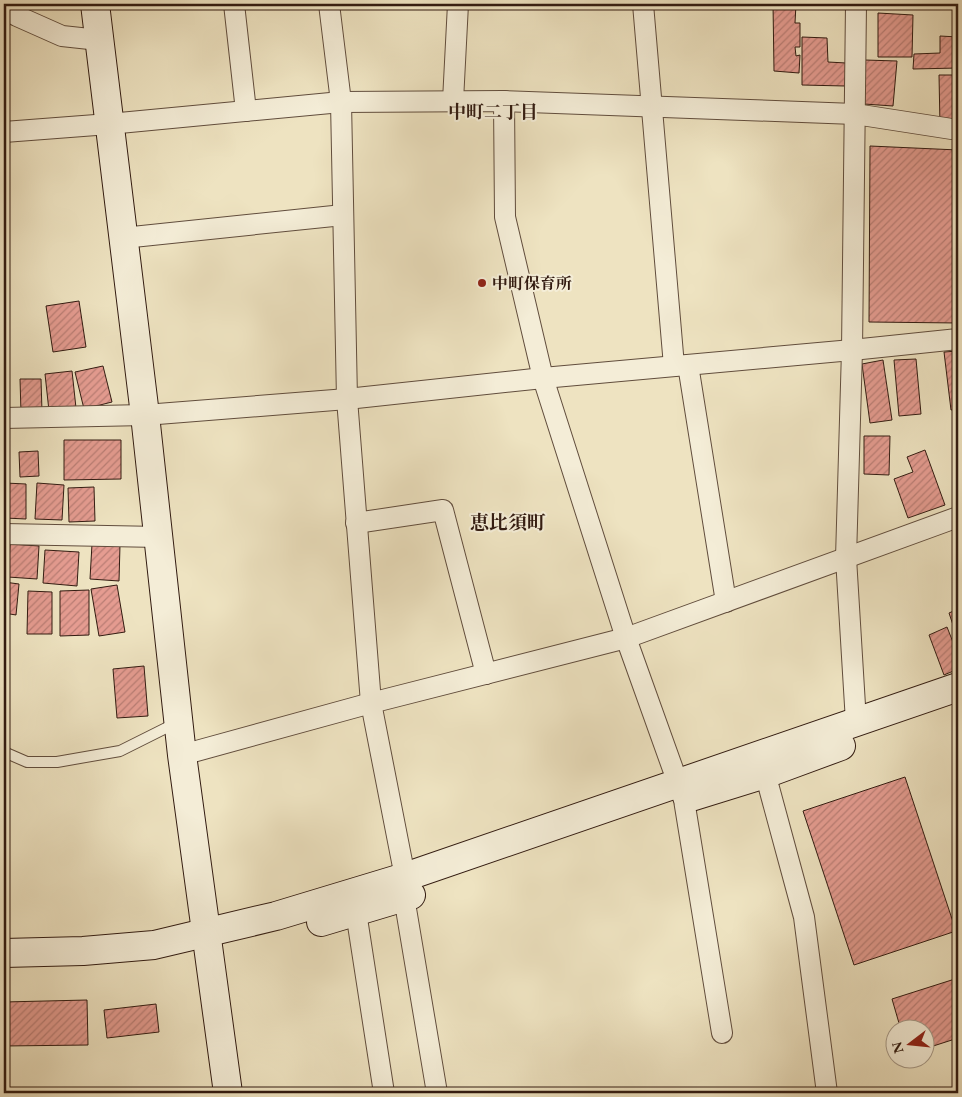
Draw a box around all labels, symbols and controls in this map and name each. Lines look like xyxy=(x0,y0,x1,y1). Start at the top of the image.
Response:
district label: 中町二丁目 xyxy=(448,100,538,123)
place label: 中町保育所 xyxy=(492,273,572,294)
marker: 中町保育所 xyxy=(476,277,488,289)
district label: 恵比須町 xyxy=(470,510,546,535)
north arrow xyxy=(884,1020,934,1070)
text: N xyxy=(887,1039,908,1056)

